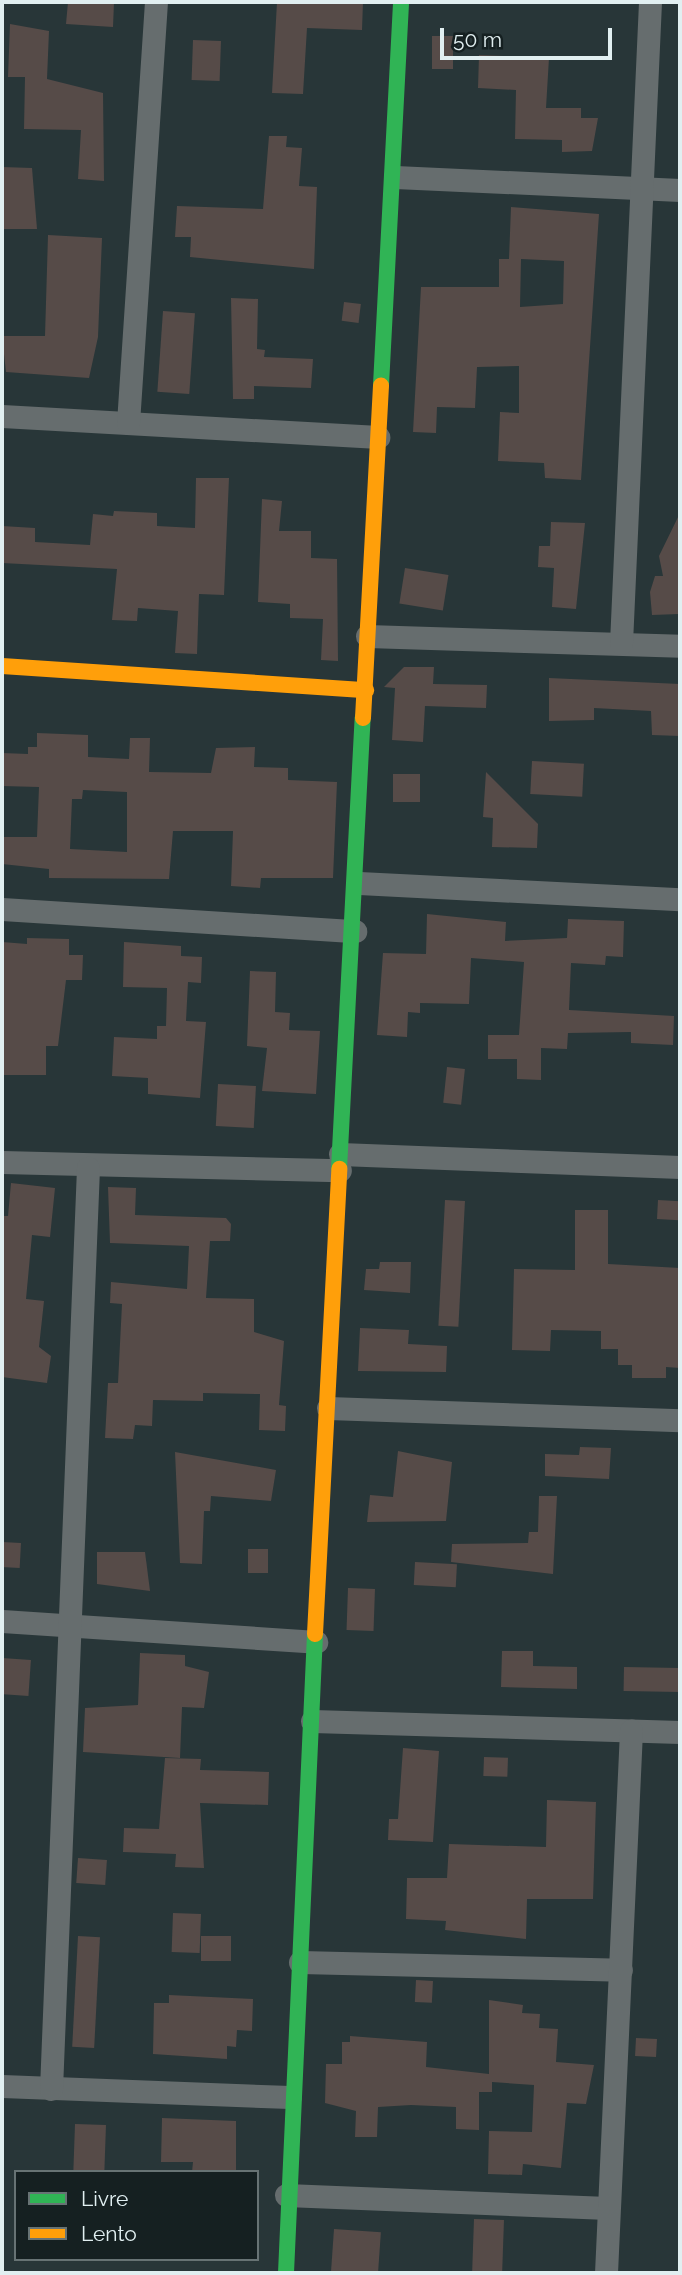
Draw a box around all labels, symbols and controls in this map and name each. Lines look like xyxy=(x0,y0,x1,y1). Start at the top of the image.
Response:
scale bar xyxy=(444,14,616,58)
text: 50 m xyxy=(453,27,502,52)
legend xyxy=(14,2170,259,2261)
text: Livre xyxy=(81,2186,128,2211)
text: Lento xyxy=(81,2221,137,2246)

